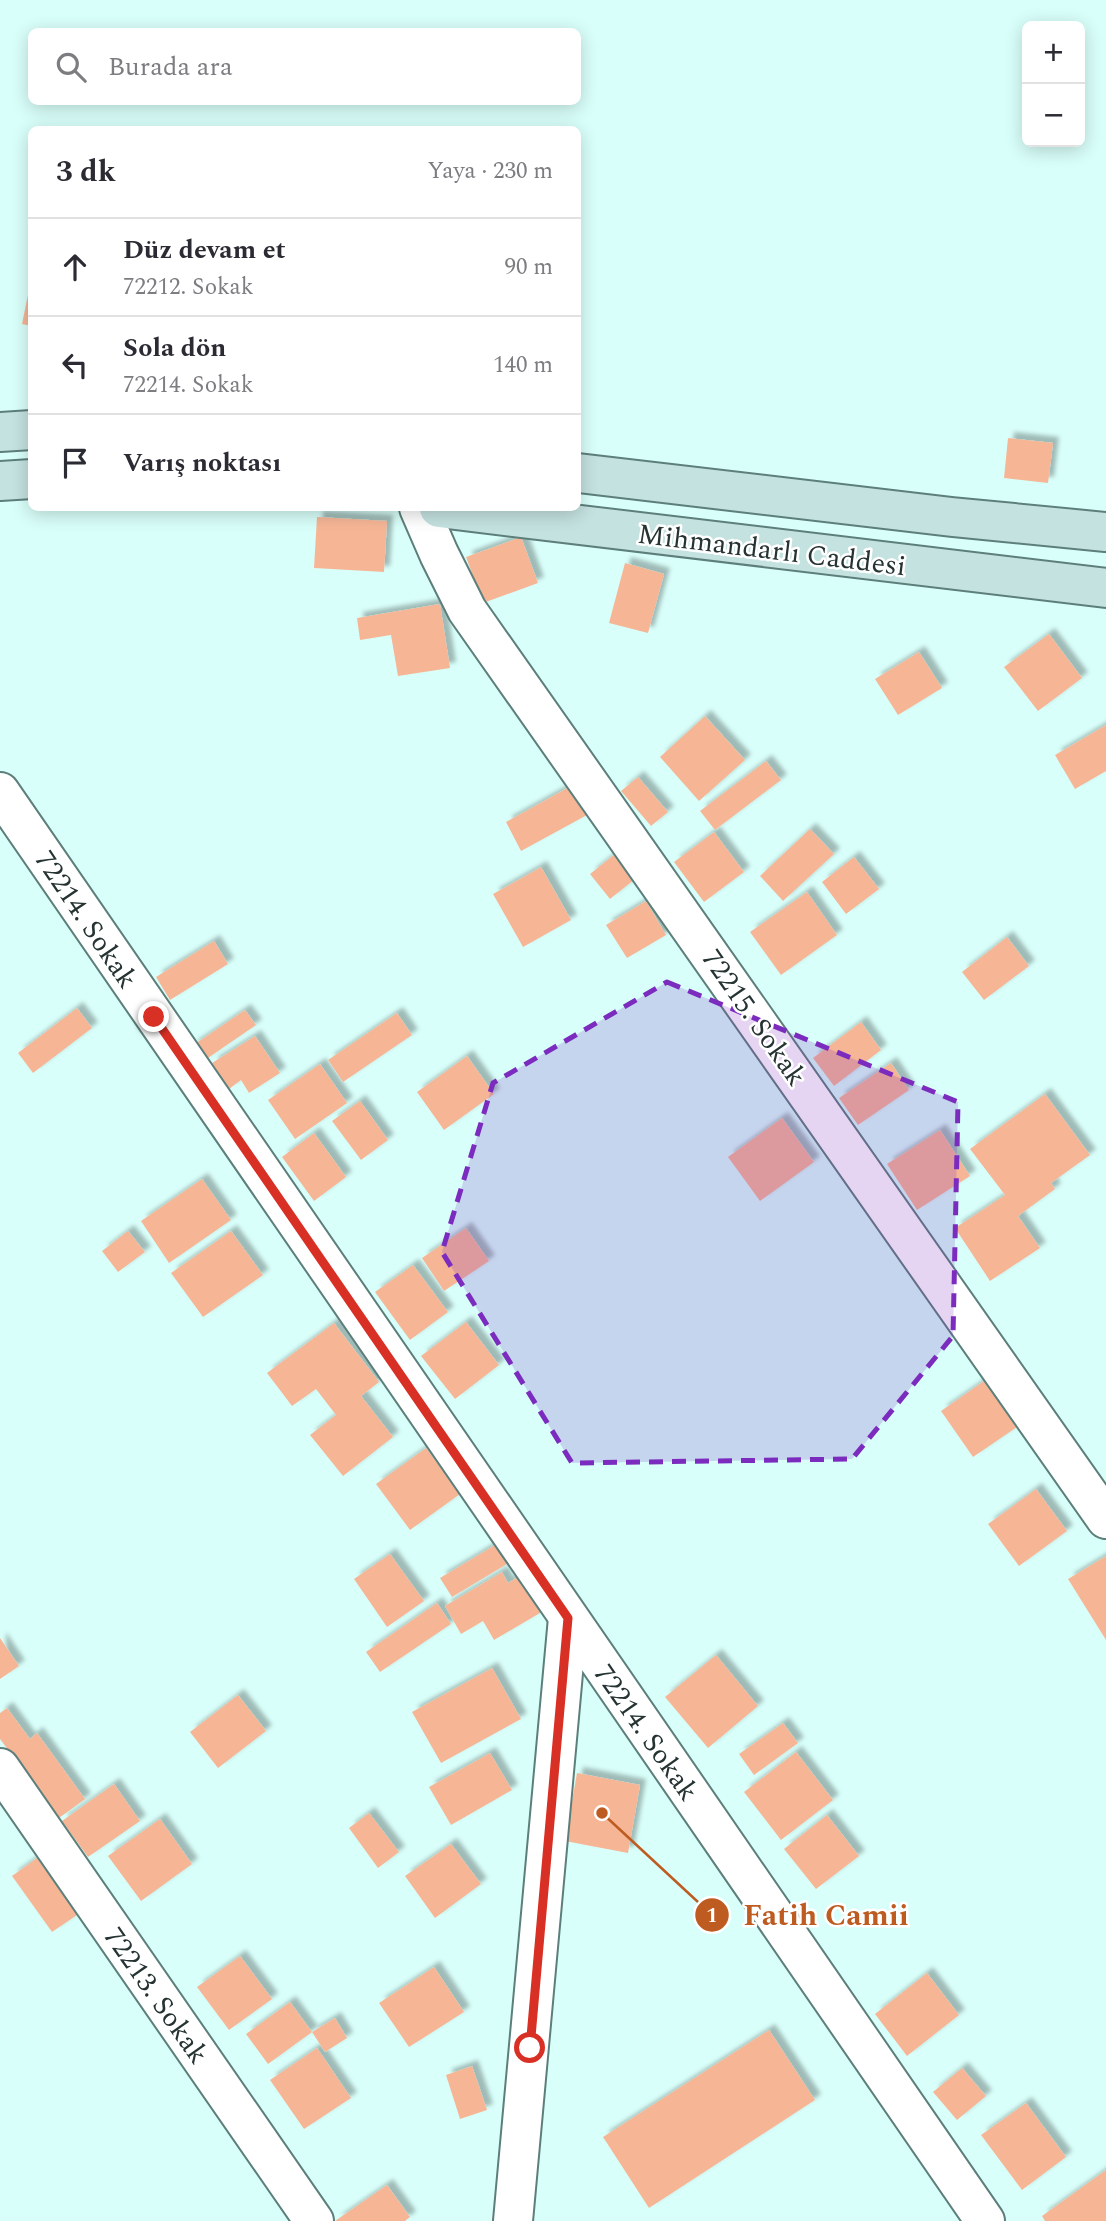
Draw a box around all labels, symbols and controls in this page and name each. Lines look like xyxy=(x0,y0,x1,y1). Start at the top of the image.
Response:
map controls xyxy=(1022,21,1085,147)
button: + xyxy=(1022,21,1085,84)
search box xyxy=(28,28,581,105)
text: Burada ara xyxy=(108,47,233,87)
icon: search xyxy=(52,48,90,86)
button: − xyxy=(1022,84,1085,147)
text: 3 dk xyxy=(56,149,116,195)
text: Yaya · 230 m xyxy=(427,154,553,189)
text: Düz devam et xyxy=(123,230,286,270)
icon: ahead xyxy=(56,248,94,286)
text: 90 m xyxy=(504,250,553,285)
text: 72212. Sokak xyxy=(123,270,254,305)
text: Sola dön xyxy=(123,328,226,368)
icon: left xyxy=(56,346,94,384)
text: 140 m xyxy=(493,348,553,383)
text: 72214. Sokak xyxy=(123,368,254,403)
text: Varış noktası xyxy=(123,443,281,483)
icon: arrive xyxy=(56,444,94,482)
street label: Mihmandarlı Caddesi xyxy=(635,513,908,588)
street label: 72214. Sokak xyxy=(23,842,148,998)
street label: 72215. Sokak xyxy=(691,940,817,1095)
route end xyxy=(138,1001,169,1032)
street label: 72214. Sokak xyxy=(583,1655,709,1810)
callout: Fatih Camii xyxy=(695,1889,923,1940)
text: Fatih Camii xyxy=(743,1893,909,1939)
text: 1 xyxy=(706,1900,718,1932)
street label: 72213. Sokak xyxy=(93,1918,219,2073)
route start xyxy=(514,2032,545,2063)

